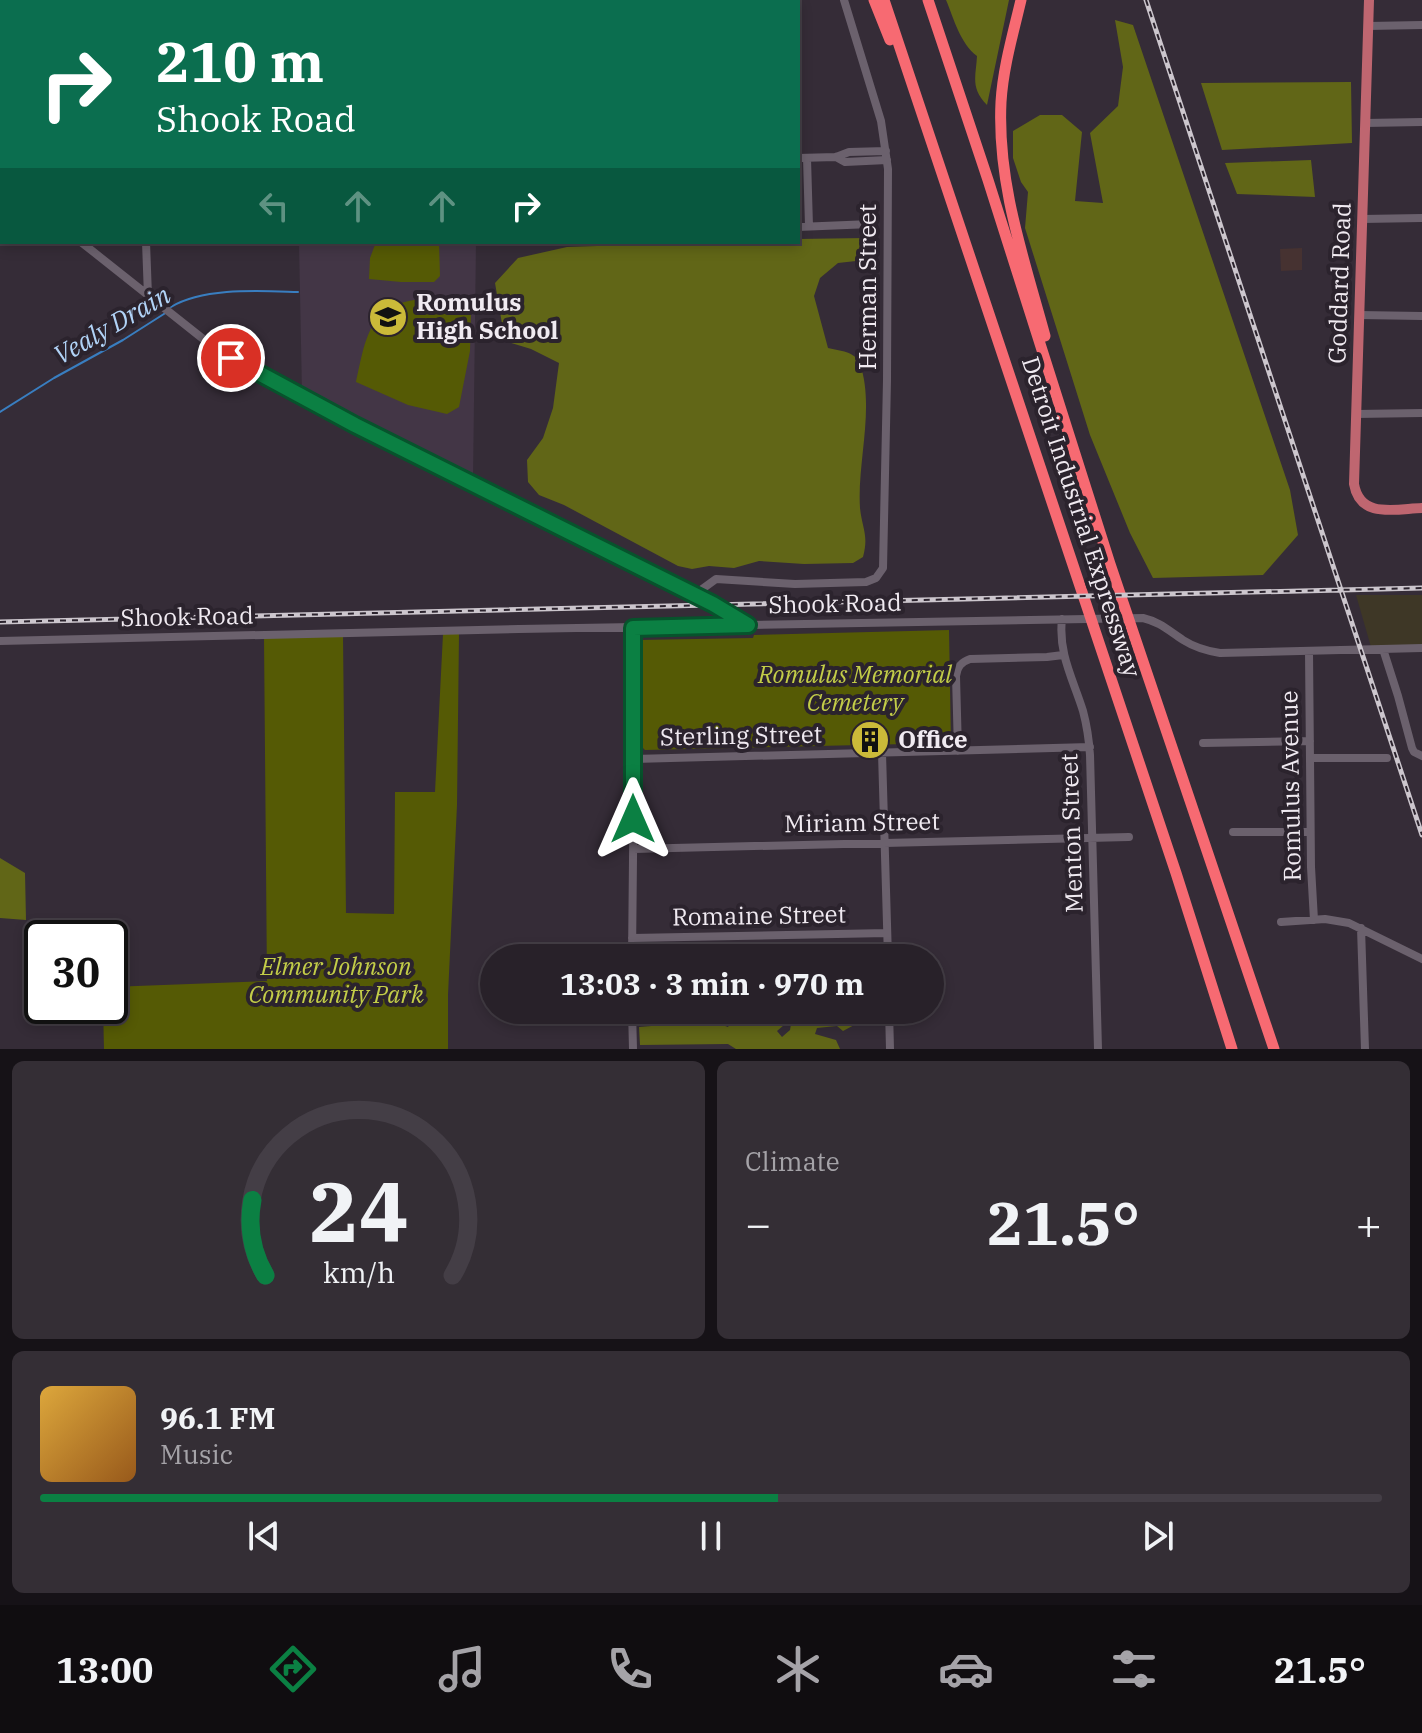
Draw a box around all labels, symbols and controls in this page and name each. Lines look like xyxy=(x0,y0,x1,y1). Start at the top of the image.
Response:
text: 210 m xyxy=(156,25,324,97)
icon: right xyxy=(24,32,128,136)
text: Shook Road xyxy=(156,95,356,142)
icon: left xyxy=(252,184,296,228)
icon: ahead xyxy=(336,184,380,228)
icon: ahead xyxy=(420,184,464,228)
icon: right xyxy=(504,184,548,228)
street label: Goddard Road xyxy=(1320,202,1358,364)
street label: Herman Street xyxy=(851,204,883,370)
water label: Vealy Drain xyxy=(47,277,176,371)
place label: Romulus High School xyxy=(416,286,558,346)
school or university icon: Romulus High School xyxy=(367,296,409,338)
pin xyxy=(197,324,265,392)
icon: arrive xyxy=(209,336,253,380)
street label: Detroit Industrial Expressway xyxy=(1015,352,1149,681)
street label: Shook Road xyxy=(768,586,902,620)
street label: Shook Road xyxy=(120,599,254,633)
park label: Romulus Memorial Cemetery xyxy=(757,658,953,718)
street label: Romulus Avenue xyxy=(1272,690,1308,882)
street label: Sterling Street xyxy=(660,718,822,752)
building icon: Office xyxy=(849,719,891,761)
place label: Office xyxy=(898,723,968,755)
street label: Menton Street xyxy=(1052,753,1090,913)
position arrow xyxy=(591,777,675,861)
street label: Miriam Street xyxy=(784,805,940,839)
street label: Romaine Street xyxy=(672,897,846,933)
speed limit sign: 30 xyxy=(24,920,128,1024)
park label: Elmer Johnson Community Park xyxy=(248,950,424,1010)
text: 13:03 · 3 min · 970 m xyxy=(560,964,864,1003)
text: Climate xyxy=(745,1144,840,1178)
text: 24 xyxy=(309,1157,408,1265)
text: 21.5° xyxy=(987,1183,1140,1262)
text: − xyxy=(745,1195,771,1252)
text: + xyxy=(1356,1195,1382,1252)
text: km/h xyxy=(322,1254,395,1291)
text: 96.1 FM xyxy=(160,1398,275,1437)
text: Music xyxy=(160,1437,233,1471)
icon: previous xyxy=(242,1514,286,1558)
icon: pause xyxy=(689,1514,733,1558)
icon: next xyxy=(1136,1514,1180,1558)
icon: directions xyxy=(265,1641,321,1697)
icon: music xyxy=(434,1641,490,1697)
icon: phone xyxy=(602,1641,658,1697)
icon: climate xyxy=(770,1641,826,1697)
icon: car xyxy=(938,1641,994,1697)
icon: filters xyxy=(1106,1641,1162,1697)
text: 13:00 xyxy=(56,1646,153,1693)
text: 21.5° xyxy=(1274,1646,1366,1693)

